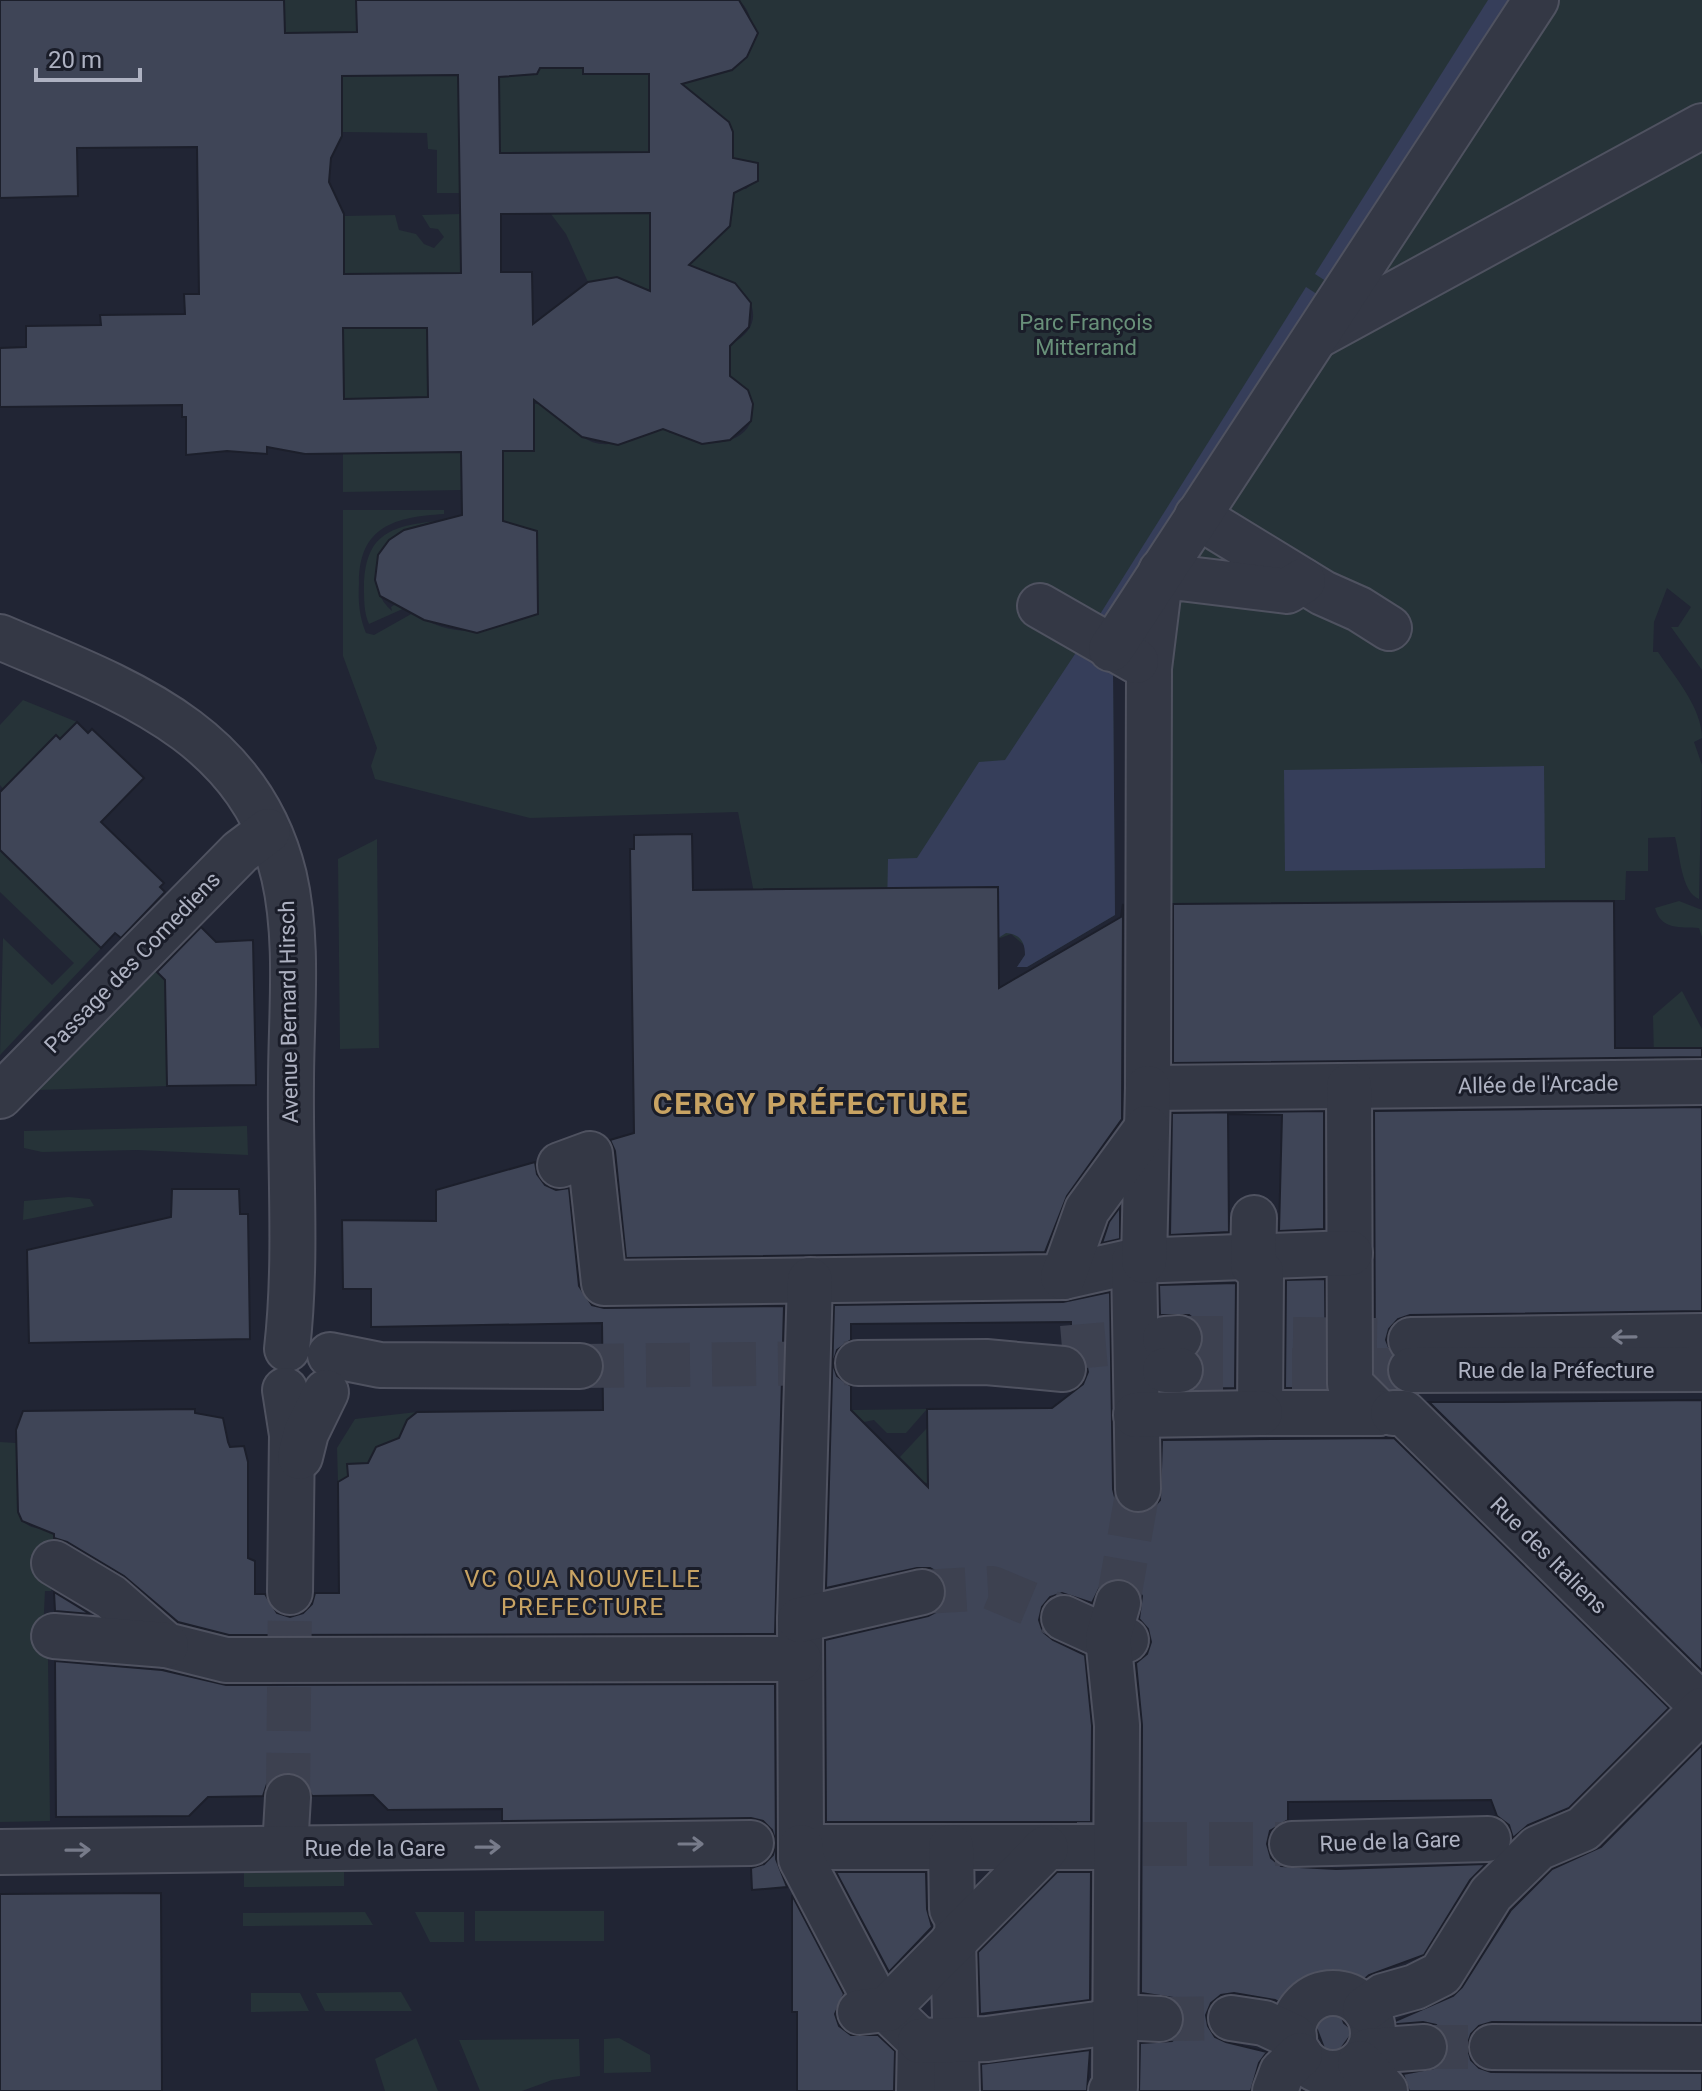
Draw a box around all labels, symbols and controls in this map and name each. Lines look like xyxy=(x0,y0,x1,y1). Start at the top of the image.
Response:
scale bar xyxy=(36,32,140,82)
text: 20 m xyxy=(48,46,102,74)
park label: Parc François Mitterrand xyxy=(1019,310,1153,360)
street label: Passage des Comediens xyxy=(39,867,225,1058)
street label: Avenue Bernard Hirsch xyxy=(274,900,303,1124)
street label: Allée de l'Arcade xyxy=(1458,1071,1618,1098)
district label: CERGY PRÉFECTURE xyxy=(653,1086,969,1121)
one-way arrow xyxy=(1611,1329,1638,1345)
street label: Rue de la Préfecture xyxy=(1458,1358,1654,1383)
street label: Rue des Italiens xyxy=(1485,1492,1612,1619)
district label: VC QUA NOUVELLE PREFECTURE xyxy=(464,1565,702,1621)
street label: Rue de la Gare xyxy=(1319,1827,1461,1856)
street label: Rue de la Gare xyxy=(305,1836,445,1861)
one-way arrow xyxy=(677,1836,704,1852)
one-way arrow xyxy=(474,1839,501,1854)
one-way arrow xyxy=(64,1842,91,1858)

